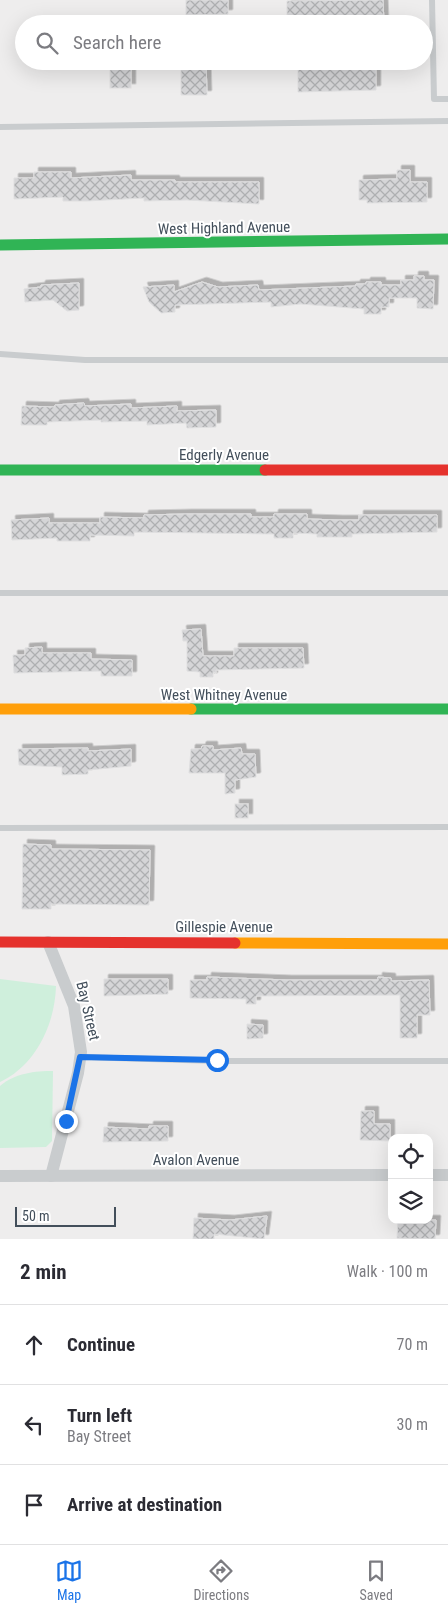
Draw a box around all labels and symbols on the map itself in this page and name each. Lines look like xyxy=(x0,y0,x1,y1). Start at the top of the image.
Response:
street label: West Highland Avenue xyxy=(158,218,290,238)
street label: Edgerly Avenue xyxy=(179,446,269,464)
street label: West Whitney Avenue xyxy=(161,686,287,704)
street label: Gillespie Avenue xyxy=(175,918,273,936)
street label: Bay Street xyxy=(72,980,104,1042)
route start xyxy=(206,1049,229,1072)
route end xyxy=(55,1110,78,1133)
street label: Avalon Avenue xyxy=(153,1151,239,1169)
scale bar xyxy=(15,1204,116,1227)

